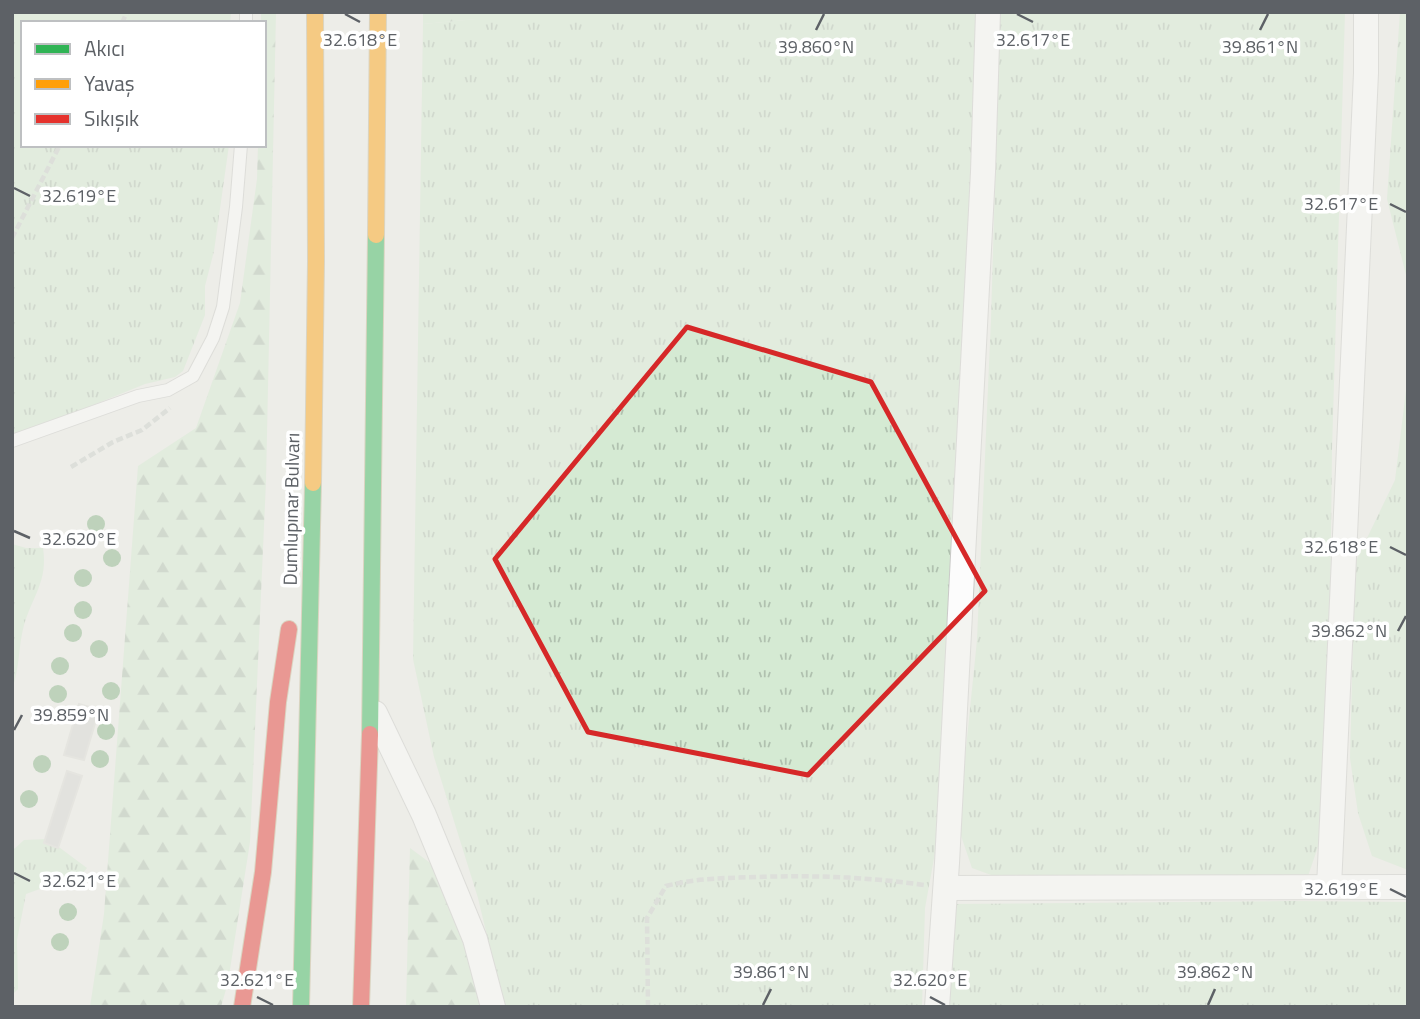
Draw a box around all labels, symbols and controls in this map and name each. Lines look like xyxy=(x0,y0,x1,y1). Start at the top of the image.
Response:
legend xyxy=(21,21,266,147)
text: 32.618°E xyxy=(323,26,397,53)
text: 32.617°E xyxy=(996,26,1070,53)
text: Akıcı xyxy=(84,32,125,64)
text: 39.860°N xyxy=(778,33,854,60)
text: 39.861°N xyxy=(1222,33,1298,60)
text: Yavaş xyxy=(84,67,135,99)
text: Sıkışık xyxy=(84,102,139,134)
text: 32.619°E xyxy=(42,182,116,209)
text: 32.617°E xyxy=(1304,190,1378,217)
street label: Dumlupınar Bulvarı xyxy=(275,432,306,586)
text: 32.620°E xyxy=(42,525,116,552)
text: 32.618°E xyxy=(1304,533,1378,560)
text: 39.862°N xyxy=(1311,617,1387,644)
text: 39.859°N xyxy=(33,701,109,728)
text: 32.621°E xyxy=(42,867,116,894)
text: 32.619°E xyxy=(1304,875,1378,902)
text: 39.861°N xyxy=(733,958,809,985)
text: 39.862°N xyxy=(1177,958,1253,985)
text: 32.621°E xyxy=(220,966,294,993)
text: 32.620°E xyxy=(893,966,967,993)

